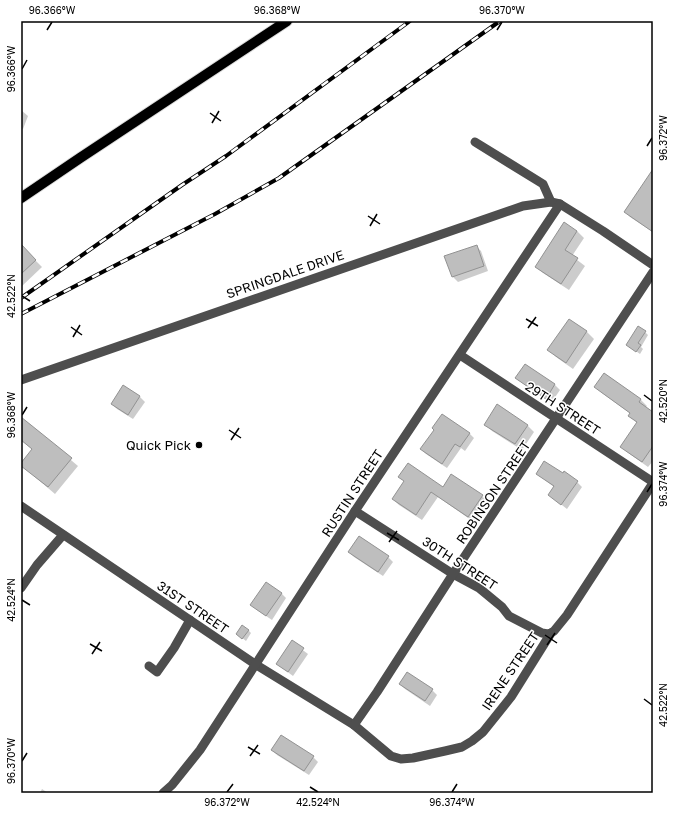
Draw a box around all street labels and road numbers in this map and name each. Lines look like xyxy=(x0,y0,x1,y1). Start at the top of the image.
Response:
street label: SPRINGDALE DRIVE xyxy=(224,246,346,302)
street label: 29TH STREET xyxy=(523,378,603,438)
street label: ROBINSON STREET xyxy=(452,437,534,547)
street label: RUSTIN STREET xyxy=(318,446,386,540)
street label: 30TH STREET xyxy=(420,533,500,593)
street label: 31ST STREET xyxy=(154,577,232,637)
street label: IRENE STREET xyxy=(478,629,542,713)

